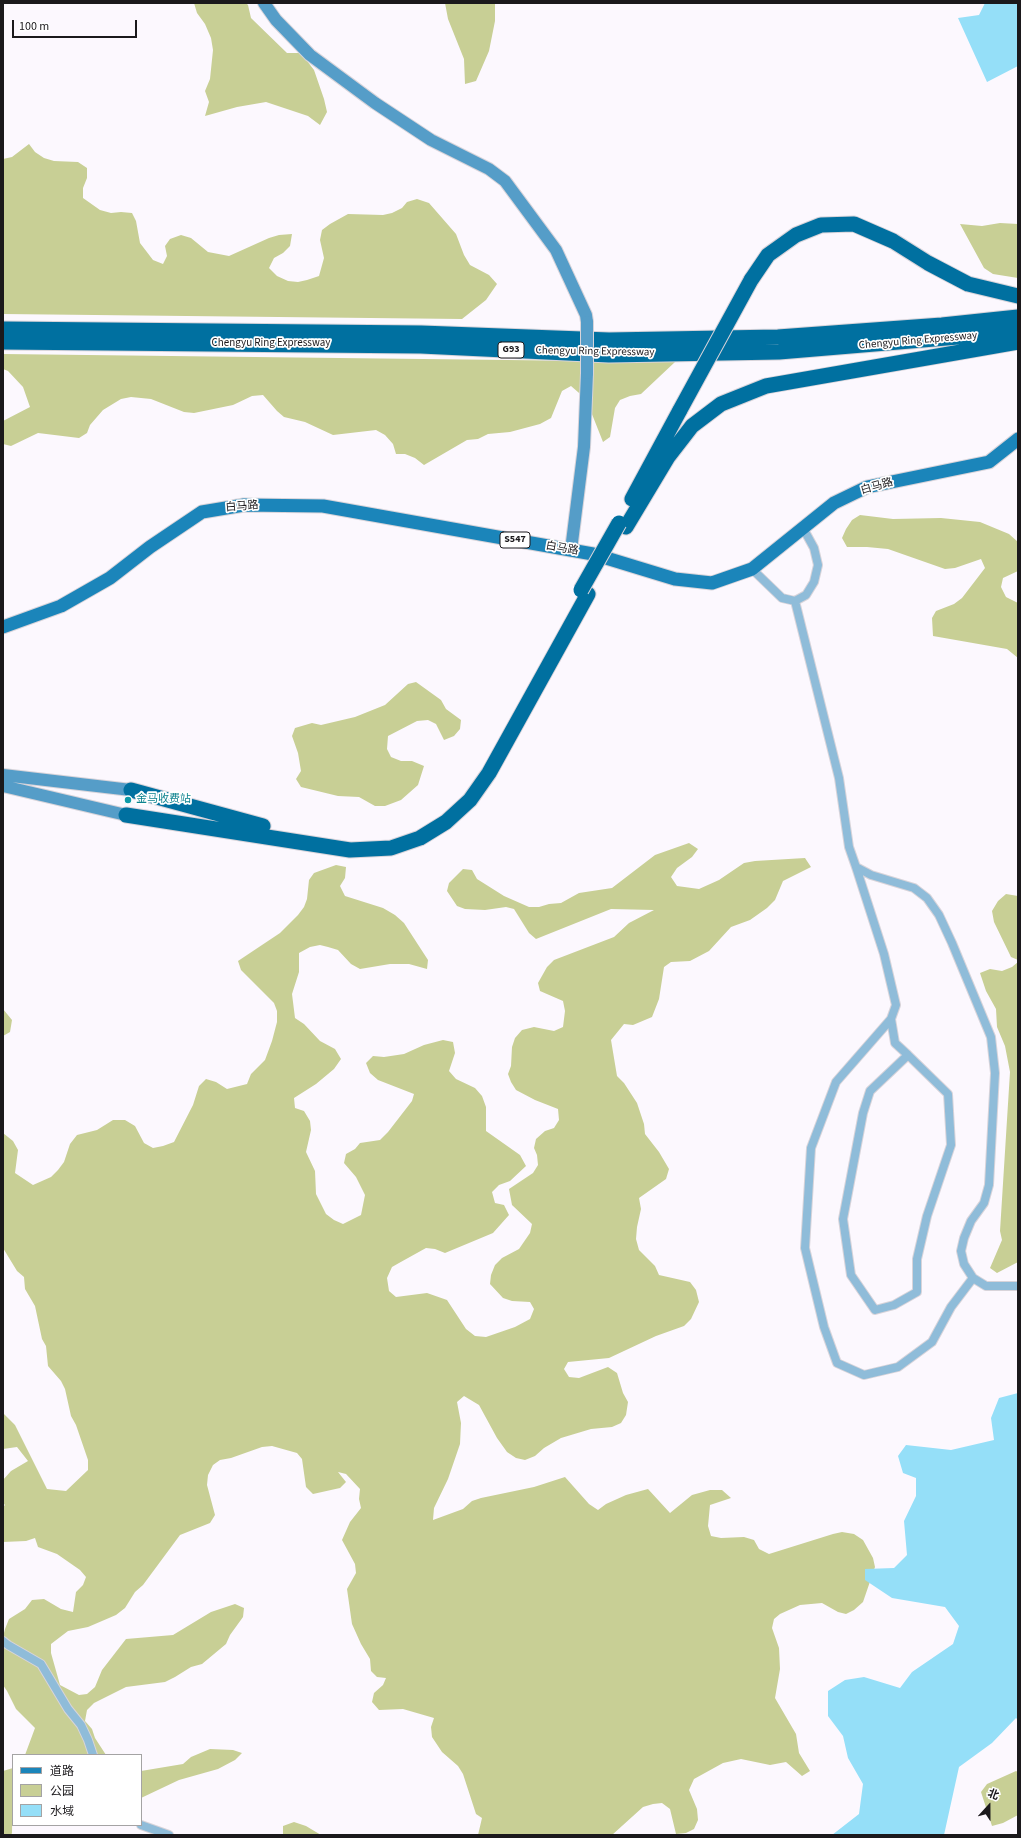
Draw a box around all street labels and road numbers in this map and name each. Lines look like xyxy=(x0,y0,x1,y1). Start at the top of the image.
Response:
street label: Chengyu Ring Expressway xyxy=(858,329,978,353)
street label: Chengyu Ring Expressway xyxy=(212,337,330,351)
road number: G93 xyxy=(498,342,524,358)
street label: Chengyu Ring Expressway xyxy=(535,344,655,360)
street label: 白马路 xyxy=(859,476,895,498)
street label: 白马路 xyxy=(225,499,259,515)
road number: S547 xyxy=(500,532,530,548)
street label: 白马路 xyxy=(545,540,579,558)

